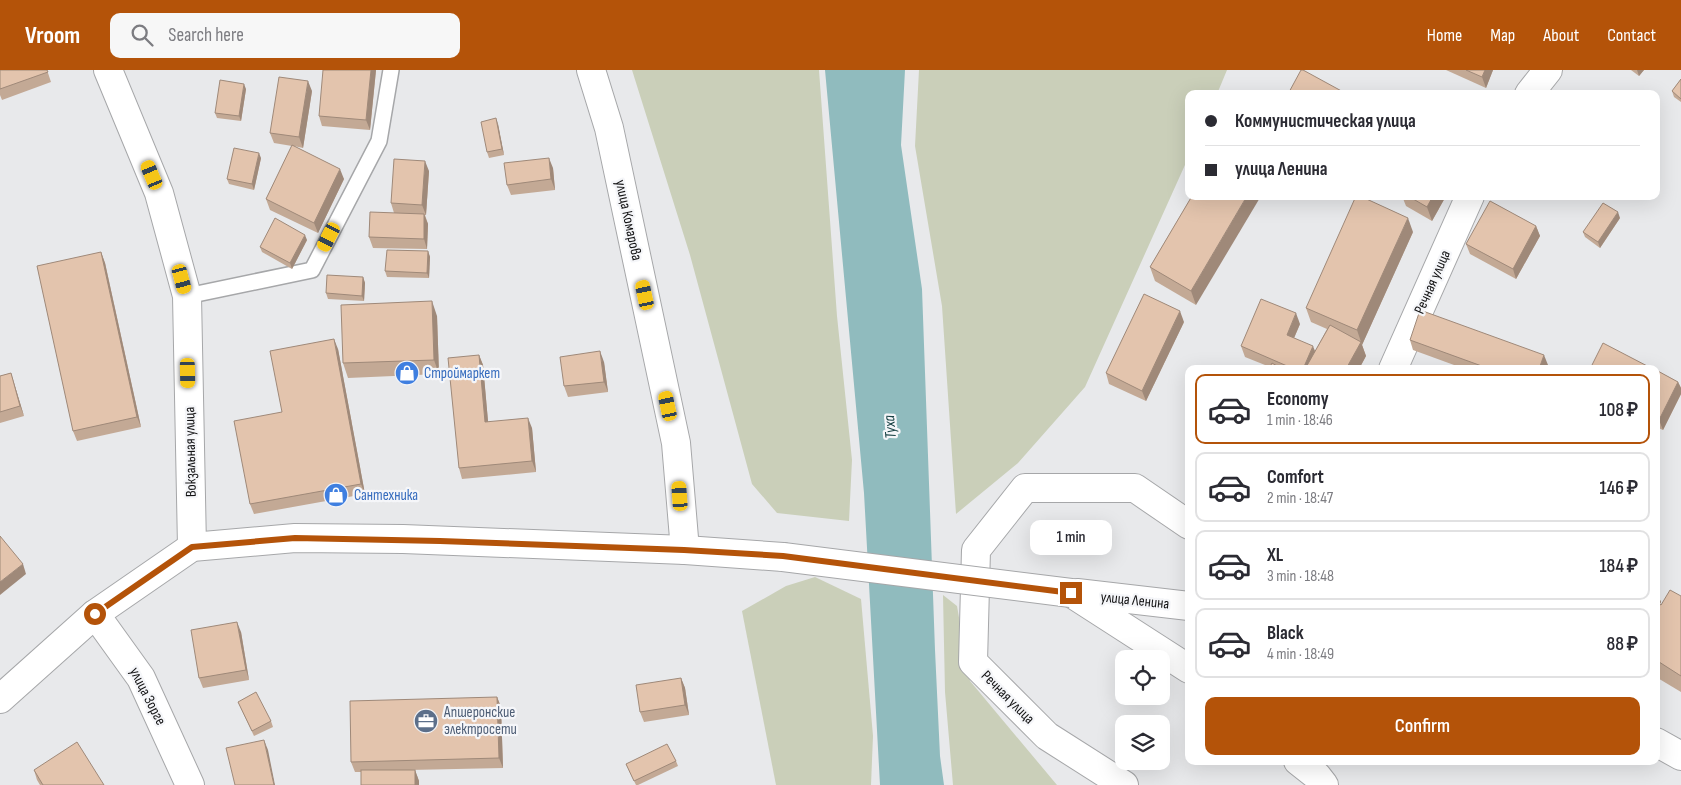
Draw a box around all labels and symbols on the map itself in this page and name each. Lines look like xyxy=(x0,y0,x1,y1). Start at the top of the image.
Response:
car xyxy=(139,158,164,192)
street label: улица Комарова xyxy=(611,178,646,262)
car xyxy=(315,220,342,254)
street label: Речная улица xyxy=(1410,247,1455,317)
car xyxy=(170,263,193,295)
car xyxy=(634,279,655,311)
car xyxy=(180,358,195,388)
shop icon: Строймаркет xyxy=(394,360,420,386)
place label: Строймаркет xyxy=(424,364,500,383)
car xyxy=(657,390,678,422)
street label: Вокзальная улица xyxy=(180,406,201,497)
water label: Туха xyxy=(880,414,901,439)
car xyxy=(671,481,688,511)
shop icon: Сантехника xyxy=(323,482,349,508)
place label: Сантехника xyxy=(354,486,418,505)
callout: 1 min xyxy=(1030,520,1112,556)
route end xyxy=(1060,582,1082,604)
street label: улица Ленина xyxy=(1100,587,1170,614)
route start xyxy=(84,603,106,625)
street label: улица Зорге xyxy=(125,664,170,728)
street label: Речная улица xyxy=(977,667,1039,728)
place label: Апшеронские электросети xyxy=(443,703,517,739)
office icon: Апшеронские электросети xyxy=(413,708,439,734)

